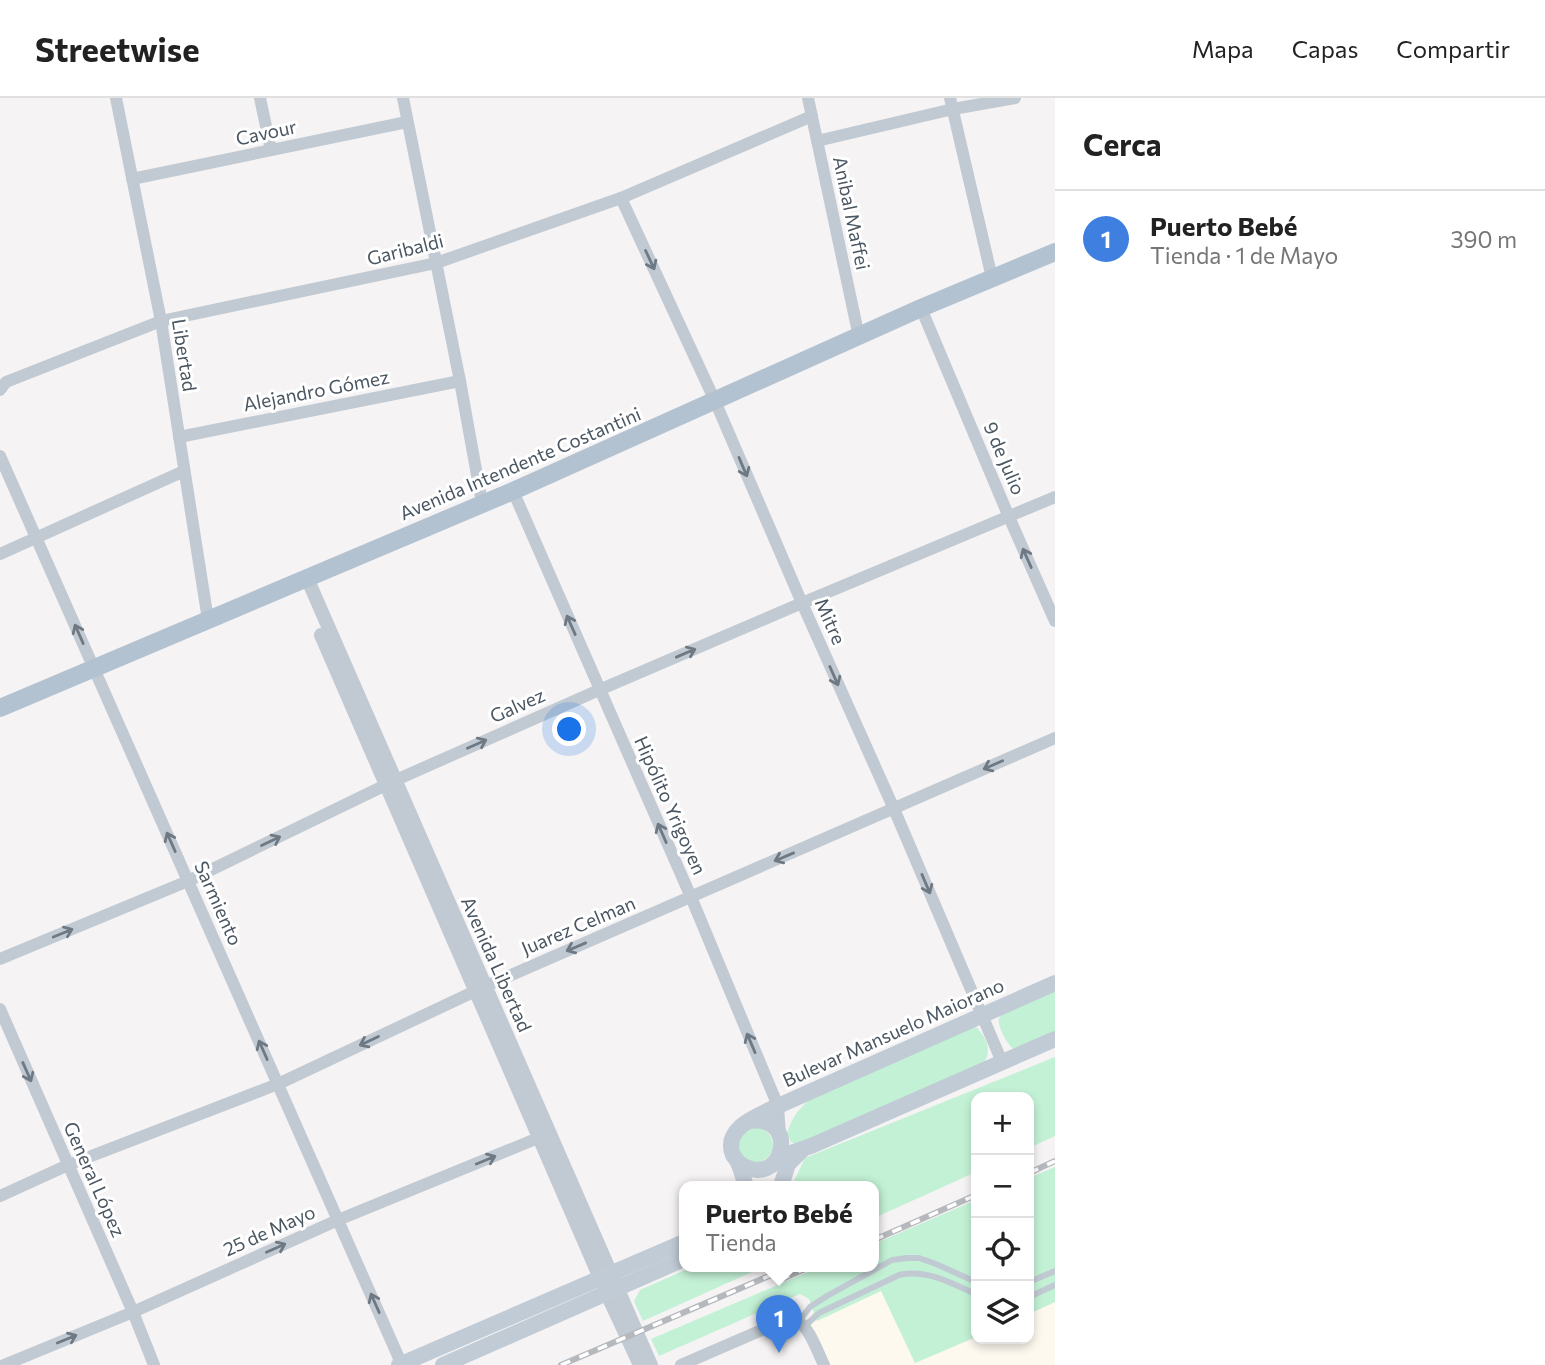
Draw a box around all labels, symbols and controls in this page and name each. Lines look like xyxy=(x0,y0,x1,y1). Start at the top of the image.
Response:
text: Streetwise xyxy=(35,28,200,69)
text: Mapa xyxy=(1192,34,1254,63)
text: Capas xyxy=(1292,34,1358,63)
text: Compartir xyxy=(1396,34,1510,63)
street label: Cavour xyxy=(233,114,299,150)
text: Cerca xyxy=(1083,125,1162,162)
street label: Anibal Maffei xyxy=(829,154,875,272)
text: Puerto Bebé xyxy=(1150,210,1298,241)
text: 1 xyxy=(1101,225,1111,253)
text: 390 m xyxy=(1450,225,1517,253)
street label: Garibaldi xyxy=(364,228,446,270)
text: Tienda · 1 de Mayo xyxy=(1150,241,1338,269)
one-way arrow xyxy=(644,249,657,270)
street label: Libertad xyxy=(168,317,202,393)
street label: Alejandro Gómez xyxy=(241,365,391,415)
street label: Avenida Intendente Costantini xyxy=(396,402,644,524)
street label: 9 de Julio xyxy=(979,418,1031,498)
one-way arrow xyxy=(738,456,751,477)
one-way arrow xyxy=(1020,548,1033,570)
street label: Mitre xyxy=(811,594,851,648)
one-way arrow xyxy=(564,615,577,636)
one-way arrow xyxy=(72,623,85,645)
one-way arrow xyxy=(674,646,696,659)
one-way arrow xyxy=(828,664,841,686)
street label: Galvez xyxy=(486,683,548,727)
your location xyxy=(552,712,586,746)
street label: Hipólito Yrigoyen xyxy=(630,732,712,878)
one-way arrow xyxy=(466,737,487,750)
one-way arrow xyxy=(982,759,1004,772)
one-way arrow xyxy=(655,823,668,845)
one-way arrow xyxy=(164,831,177,853)
one-way arrow xyxy=(260,834,281,847)
one-way arrow xyxy=(774,851,796,864)
street label: Sarmiento xyxy=(190,857,248,949)
one-way arrow xyxy=(921,872,934,894)
street label: Juarez Celman xyxy=(517,891,639,959)
street label: Avenida Libertad xyxy=(457,893,537,1035)
one-way arrow xyxy=(52,925,73,938)
one-way arrow xyxy=(565,941,587,954)
street label: Bulevar Mansuelo Maiorano xyxy=(779,973,1007,1091)
one-way arrow xyxy=(744,1032,757,1054)
one-way arrow xyxy=(358,1036,379,1049)
one-way arrow xyxy=(256,1040,269,1061)
one-way arrow xyxy=(21,1061,34,1082)
map controls xyxy=(971,1092,1034,1344)
button: + xyxy=(971,1092,1034,1155)
street label: General López xyxy=(59,1118,131,1240)
one-way arrow xyxy=(474,1153,496,1166)
button: − xyxy=(971,1155,1034,1218)
popup xyxy=(679,1181,879,1272)
text: Puerto Bebé xyxy=(705,1197,853,1228)
street label: 25 de Mayo xyxy=(219,1200,319,1260)
button: locate xyxy=(971,1218,1034,1281)
text: Tienda xyxy=(705,1228,777,1256)
one-way arrow xyxy=(265,1241,286,1254)
button: layers xyxy=(971,1281,1034,1344)
one-way arrow xyxy=(368,1292,381,1314)
pin: 1 xyxy=(756,1295,802,1353)
one-way arrow xyxy=(56,1332,78,1345)

